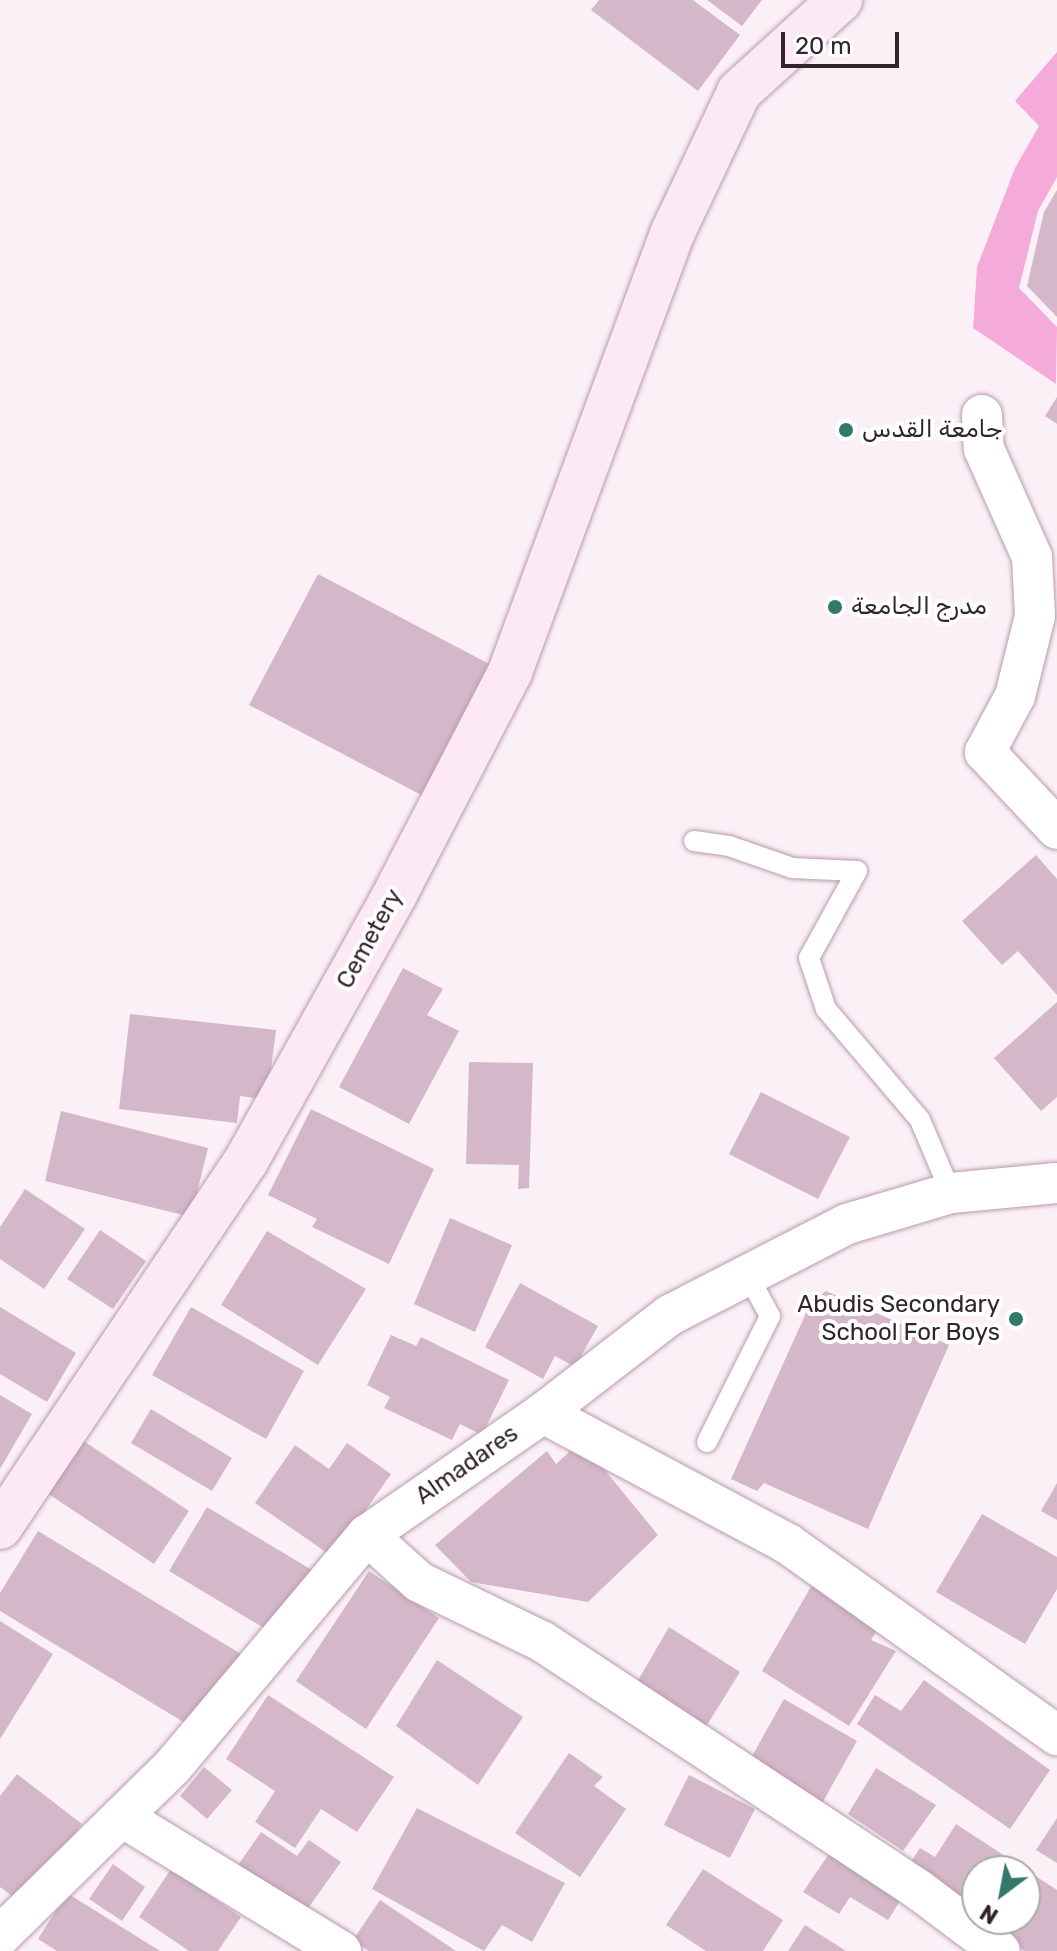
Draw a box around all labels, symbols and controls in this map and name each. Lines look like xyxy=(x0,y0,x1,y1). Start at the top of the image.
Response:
scale bar xyxy=(785,16,903,66)
text: 20 m xyxy=(795,32,852,60)
place label: جامعة القدس xyxy=(862,416,1002,444)
marker: جامعة القدس xyxy=(837,421,855,439)
place label: مدرج الجامعة xyxy=(851,593,987,621)
marker: مدرج الجامعة xyxy=(826,598,844,616)
street label: Cemetery xyxy=(331,884,409,994)
place label: Abudis Secondary School For Boys xyxy=(797,1291,1000,1347)
marker: Abudis Secondary School For Boys xyxy=(1007,1310,1025,1328)
street label: Almadares xyxy=(410,1419,524,1511)
north arrow xyxy=(961,1855,1041,1935)
text: N xyxy=(975,1898,1003,1930)

